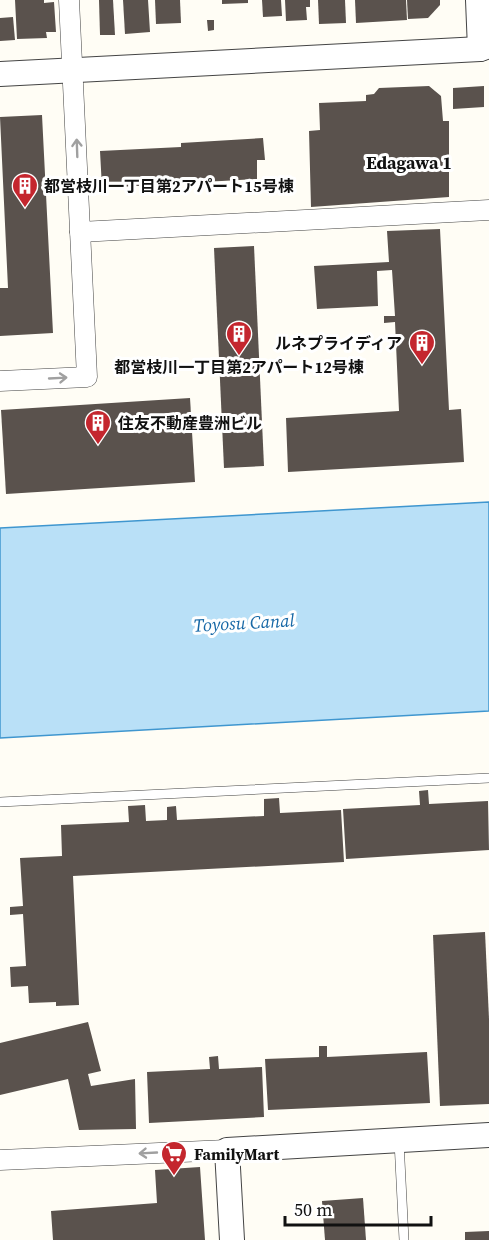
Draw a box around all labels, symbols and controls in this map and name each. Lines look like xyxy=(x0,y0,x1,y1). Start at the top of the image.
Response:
one-way arrow xyxy=(71,138,82,158)
district label: Edagawa 1 xyxy=(366,150,452,175)
building icon: 都営枝川一丁目第2アパート15号棟 xyxy=(10,171,40,209)
place label: 都営枝川一丁目第2アパート15号棟 xyxy=(44,175,294,197)
building icon: 都営枝川一丁目第2アパート12号棟 xyxy=(224,319,254,357)
building icon: ルネプライディア xyxy=(407,328,437,366)
place label: ルネプライディア xyxy=(275,332,402,354)
place label: 都営枝川一丁目第2アパート12号棟 xyxy=(114,356,364,378)
one-way arrow xyxy=(48,373,68,384)
building icon: 住友不動産豊洲ビル xyxy=(83,408,113,446)
place label: 住友不動産豊洲ビル xyxy=(117,412,262,434)
water label: Toyosu Canal xyxy=(193,607,295,638)
supermarket icon: FamilyMart xyxy=(159,1139,189,1177)
place label: FamilyMart xyxy=(194,1143,279,1165)
one-way arrow xyxy=(138,1148,158,1159)
scale bar xyxy=(285,1189,430,1227)
text: 50 m xyxy=(294,1197,332,1222)

